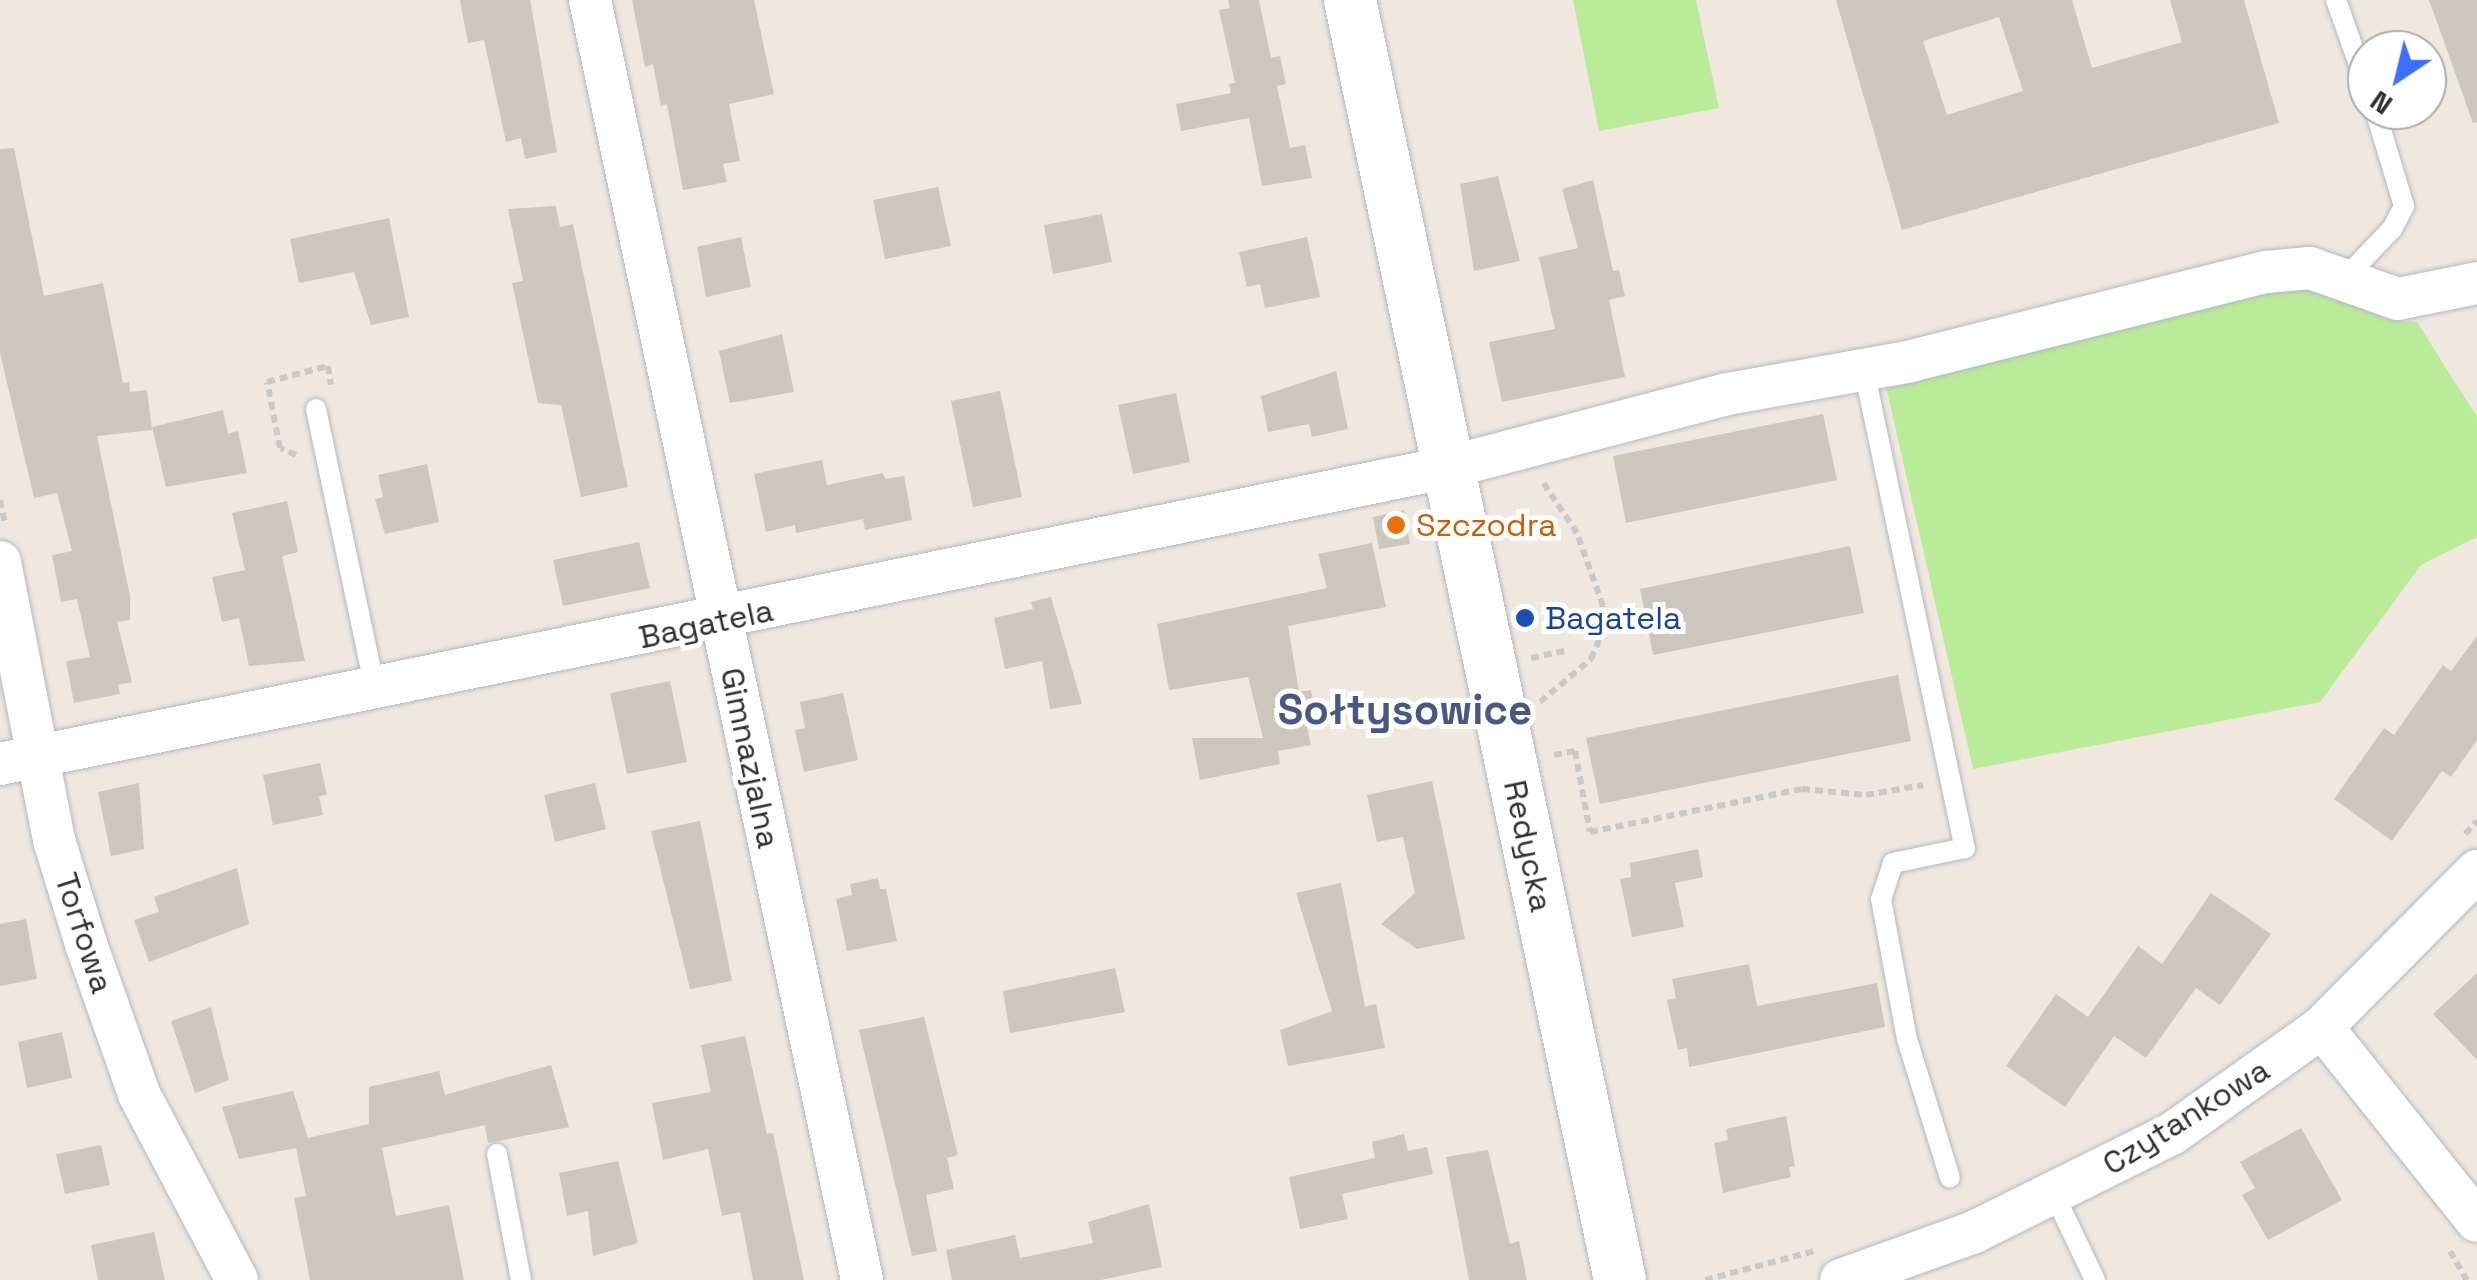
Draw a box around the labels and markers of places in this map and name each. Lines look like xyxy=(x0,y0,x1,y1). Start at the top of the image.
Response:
place label: Szczodra xyxy=(1416,506,1557,544)
marker: Szczodra xyxy=(1385,514,1407,536)
place label: Bagatela xyxy=(1545,599,1681,637)
marker: Bagatela xyxy=(1514,607,1536,629)

